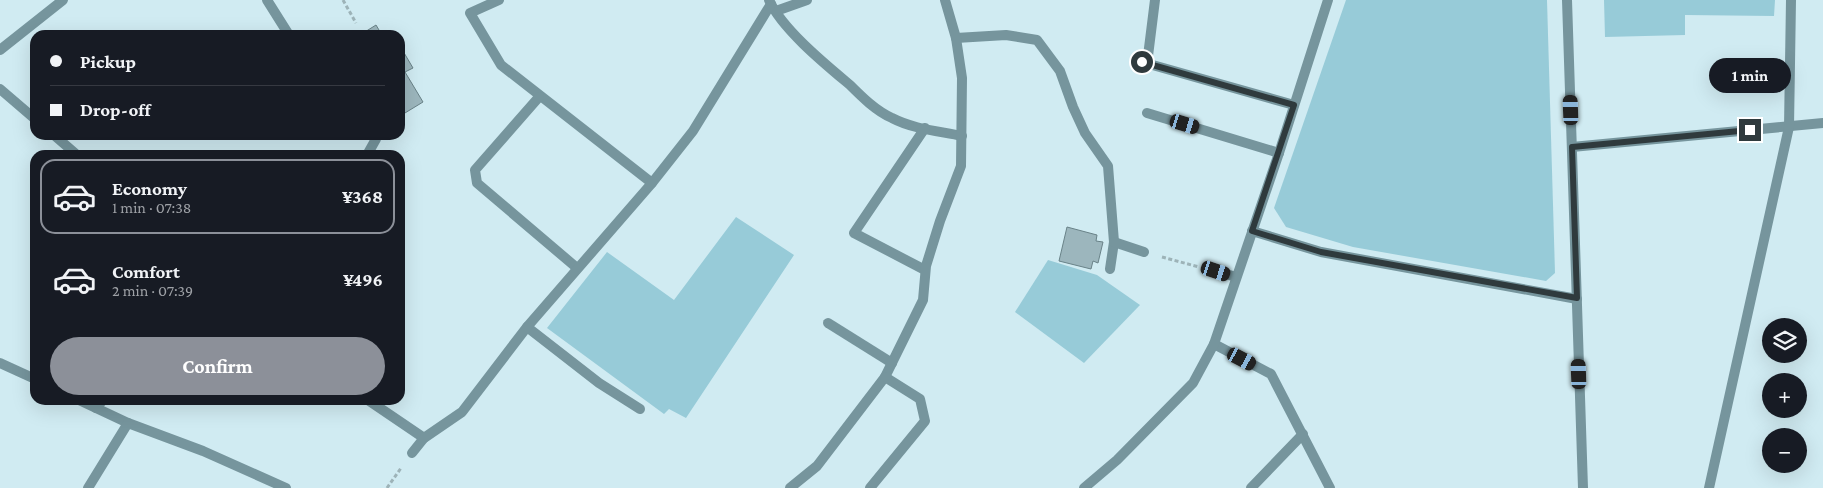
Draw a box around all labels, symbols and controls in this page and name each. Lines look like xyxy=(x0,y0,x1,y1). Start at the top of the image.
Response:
text: Pickup xyxy=(80,51,136,72)
route start xyxy=(1131,51,1153,73)
callout: 1 min xyxy=(1709,58,1791,92)
text: 1 min xyxy=(1732,67,1768,84)
car xyxy=(1562,95,1579,125)
text: Drop-off xyxy=(80,99,151,120)
car xyxy=(1168,112,1201,136)
route end xyxy=(1739,119,1761,141)
icon: car xyxy=(52,174,97,219)
text: Economy xyxy=(112,178,187,199)
text: ¥368 xyxy=(342,186,383,207)
text: 1 min · 07:38 xyxy=(112,199,191,216)
icon: car xyxy=(52,257,97,302)
car xyxy=(1199,259,1232,283)
text: Comfort xyxy=(112,261,180,282)
text: ¥496 xyxy=(343,269,383,290)
text: 2 min · 07:39 xyxy=(112,282,193,299)
map controls xyxy=(1762,318,1807,473)
button: layers xyxy=(1762,318,1807,363)
button: Confirm xyxy=(50,337,385,395)
car xyxy=(1225,345,1258,373)
car xyxy=(1570,359,1587,389)
button: + xyxy=(1762,373,1807,418)
button: − xyxy=(1762,428,1807,473)

